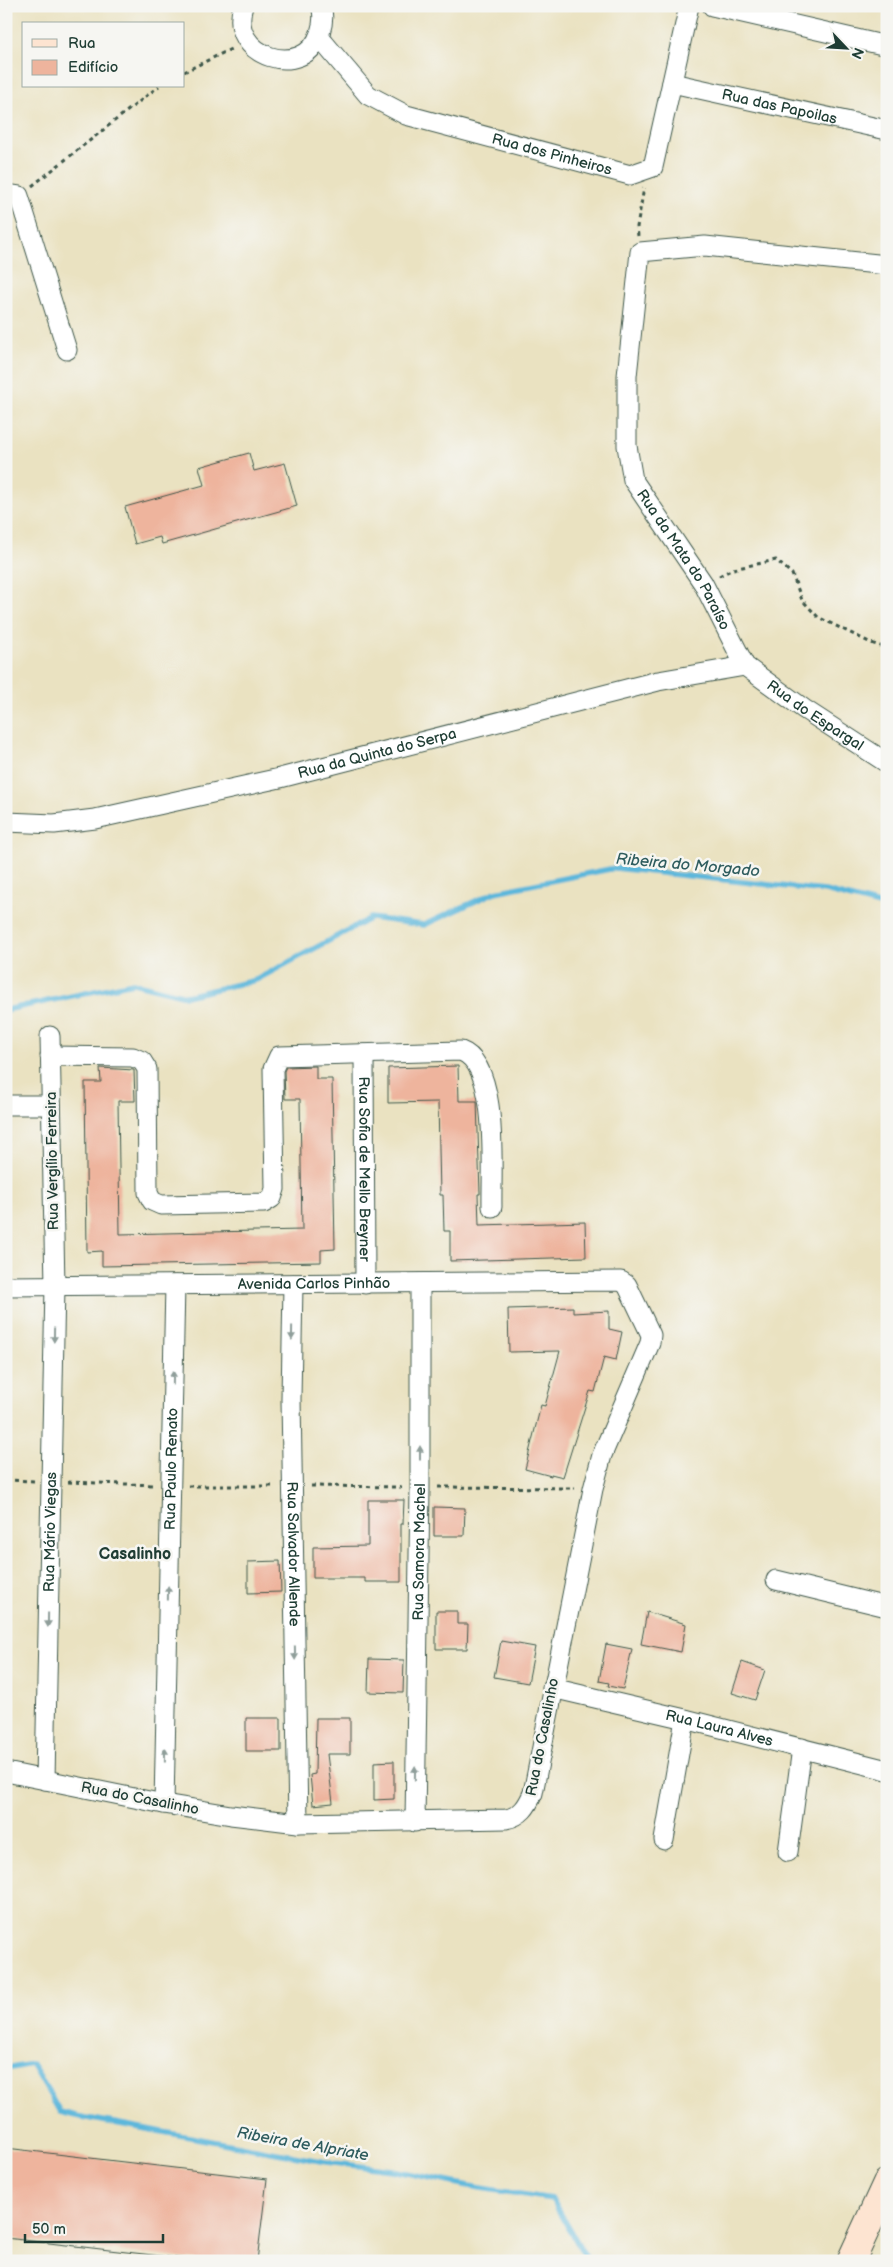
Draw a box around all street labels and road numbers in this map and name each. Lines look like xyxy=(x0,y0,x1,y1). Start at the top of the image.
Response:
street label: Rua das Papoilas xyxy=(720,85,839,129)
street label: Rua dos Pinheiros xyxy=(490,129,614,180)
street label: Rua da Mata do Paraíso xyxy=(632,486,734,633)
street label: Rua do Espargal xyxy=(763,676,867,755)
street label: Rua da Quinta do Serpa xyxy=(296,724,458,783)
street label: Rua Sofia de Mello Breyner xyxy=(354,1076,374,1262)
street label: Rua Vergílio Ferreira xyxy=(42,1091,63,1231)
street label: Avenida Carlos Pinhão xyxy=(238,1274,390,1294)
street label: Rua Paulo Renato xyxy=(161,1408,182,1530)
street label: Rua Mário Viegas xyxy=(40,1471,61,1592)
street label: Rua Salvador Allende xyxy=(282,1481,304,1627)
street label: Rua Samora Machel xyxy=(409,1483,430,1621)
street label: Rua do Casalinho xyxy=(522,1676,563,1798)
street label: Rua Laura Alves xyxy=(664,1706,776,1751)
street label: Rua do Casalinho xyxy=(79,1778,201,1819)

